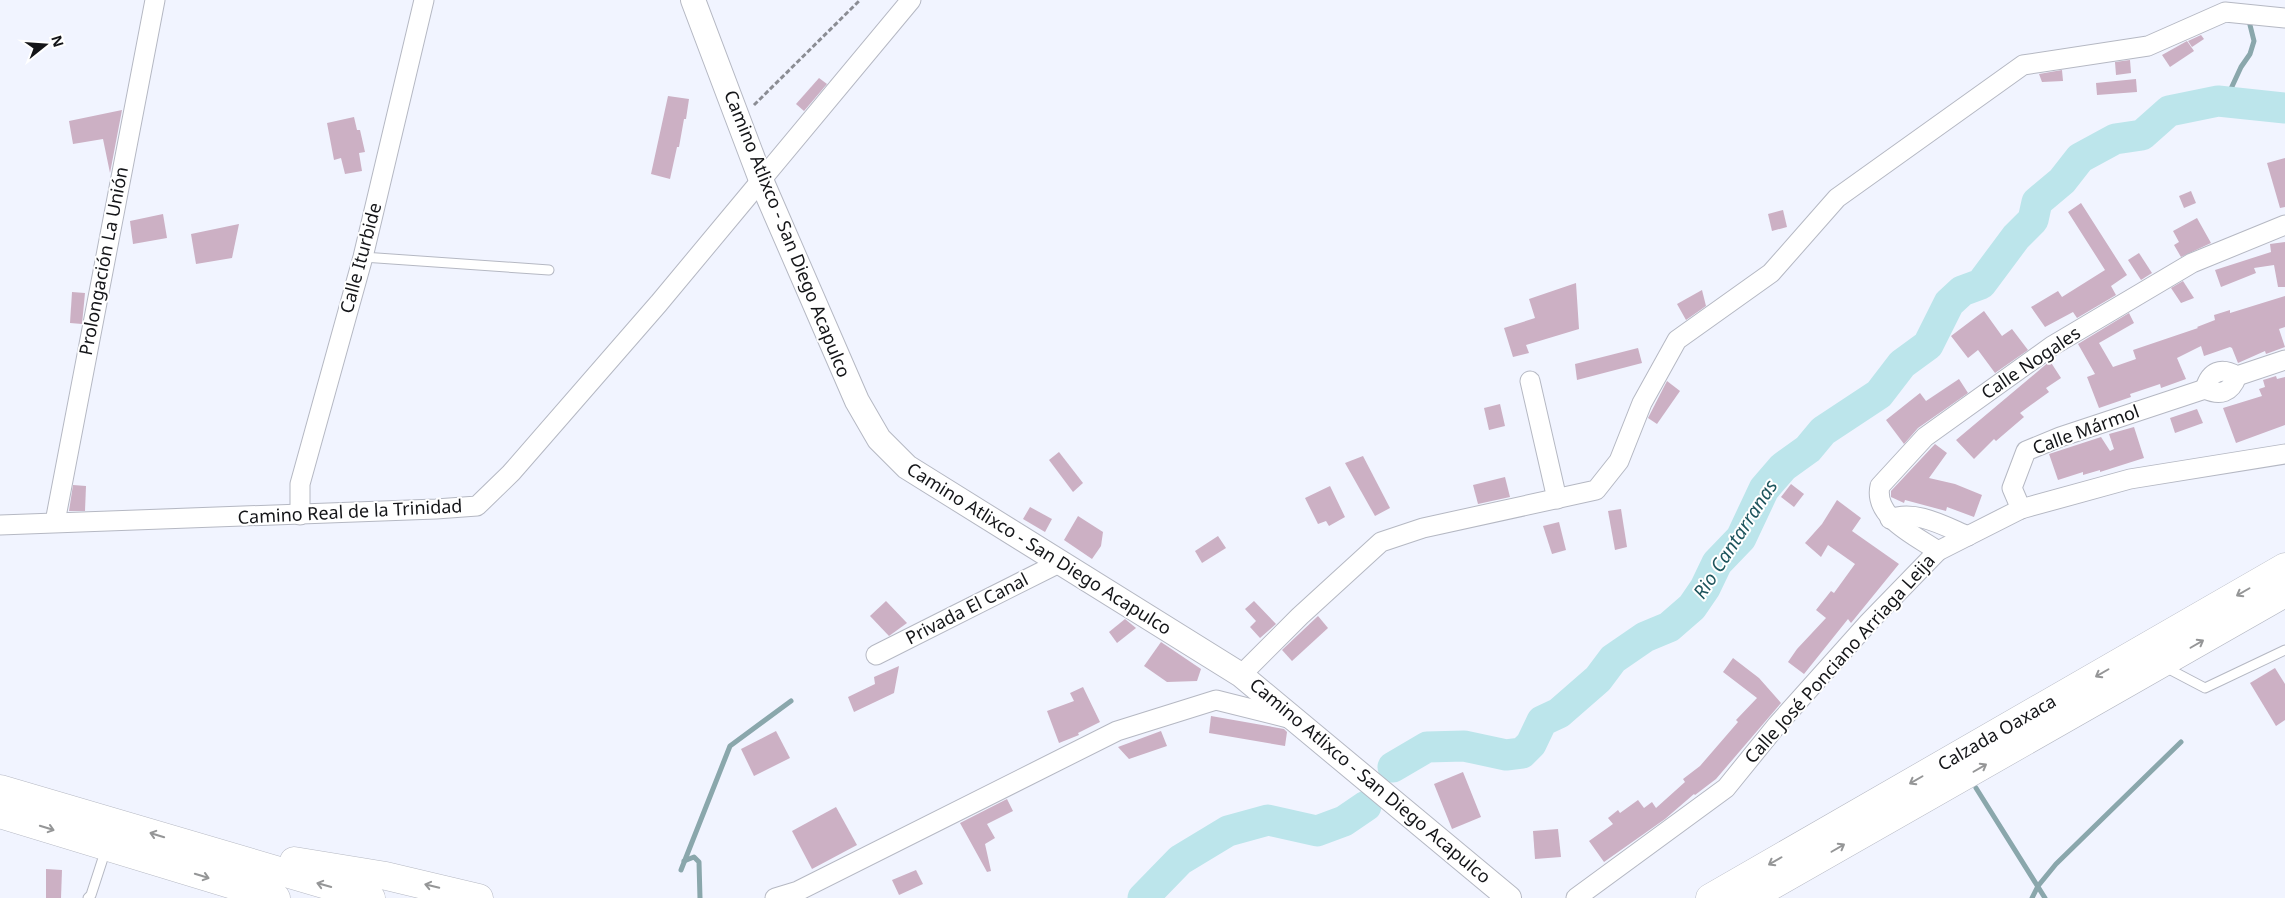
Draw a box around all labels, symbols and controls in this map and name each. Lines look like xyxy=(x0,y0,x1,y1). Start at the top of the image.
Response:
north arrow xyxy=(20,20,70,70)
text: N xyxy=(47,33,69,49)
street label: Camino Atlixco - San Diego Acapulco xyxy=(719,86,857,381)
street label: Prolongación La Unión xyxy=(73,164,133,357)
street label: Calle Iturbide xyxy=(334,200,386,316)
street label: Calle Nogales xyxy=(1976,320,2085,404)
street label: Calle Mármol xyxy=(2029,399,2142,459)
street label: Camino Atlixco - San Diego Acapulco xyxy=(903,456,1176,640)
water label: Rio Cantarranas xyxy=(1687,474,1783,604)
street label: Camino Real de la Trinidad xyxy=(237,493,463,529)
street label: Calle José Ponciano Arriaga Leija xyxy=(1739,549,1940,768)
street label: Privada El Canal xyxy=(901,567,1032,649)
one-way arrow xyxy=(2236,587,2250,597)
one-way arrow xyxy=(2189,639,2204,649)
one-way arrow xyxy=(2095,668,2109,678)
street label: Camino Atlixco - San Diego Acapulco xyxy=(1245,672,1496,888)
street label: Calzada Oaxaca xyxy=(1933,688,2060,776)
one-way arrow xyxy=(1972,763,1987,773)
one-way arrow xyxy=(1909,775,1923,785)
one-way arrow xyxy=(38,824,54,834)
one-way arrow xyxy=(149,830,165,840)
one-way arrow xyxy=(1831,843,1846,853)
one-way arrow xyxy=(1768,856,1782,866)
one-way arrow xyxy=(194,871,210,881)
one-way arrow xyxy=(316,879,332,889)
one-way arrow xyxy=(424,881,440,890)

